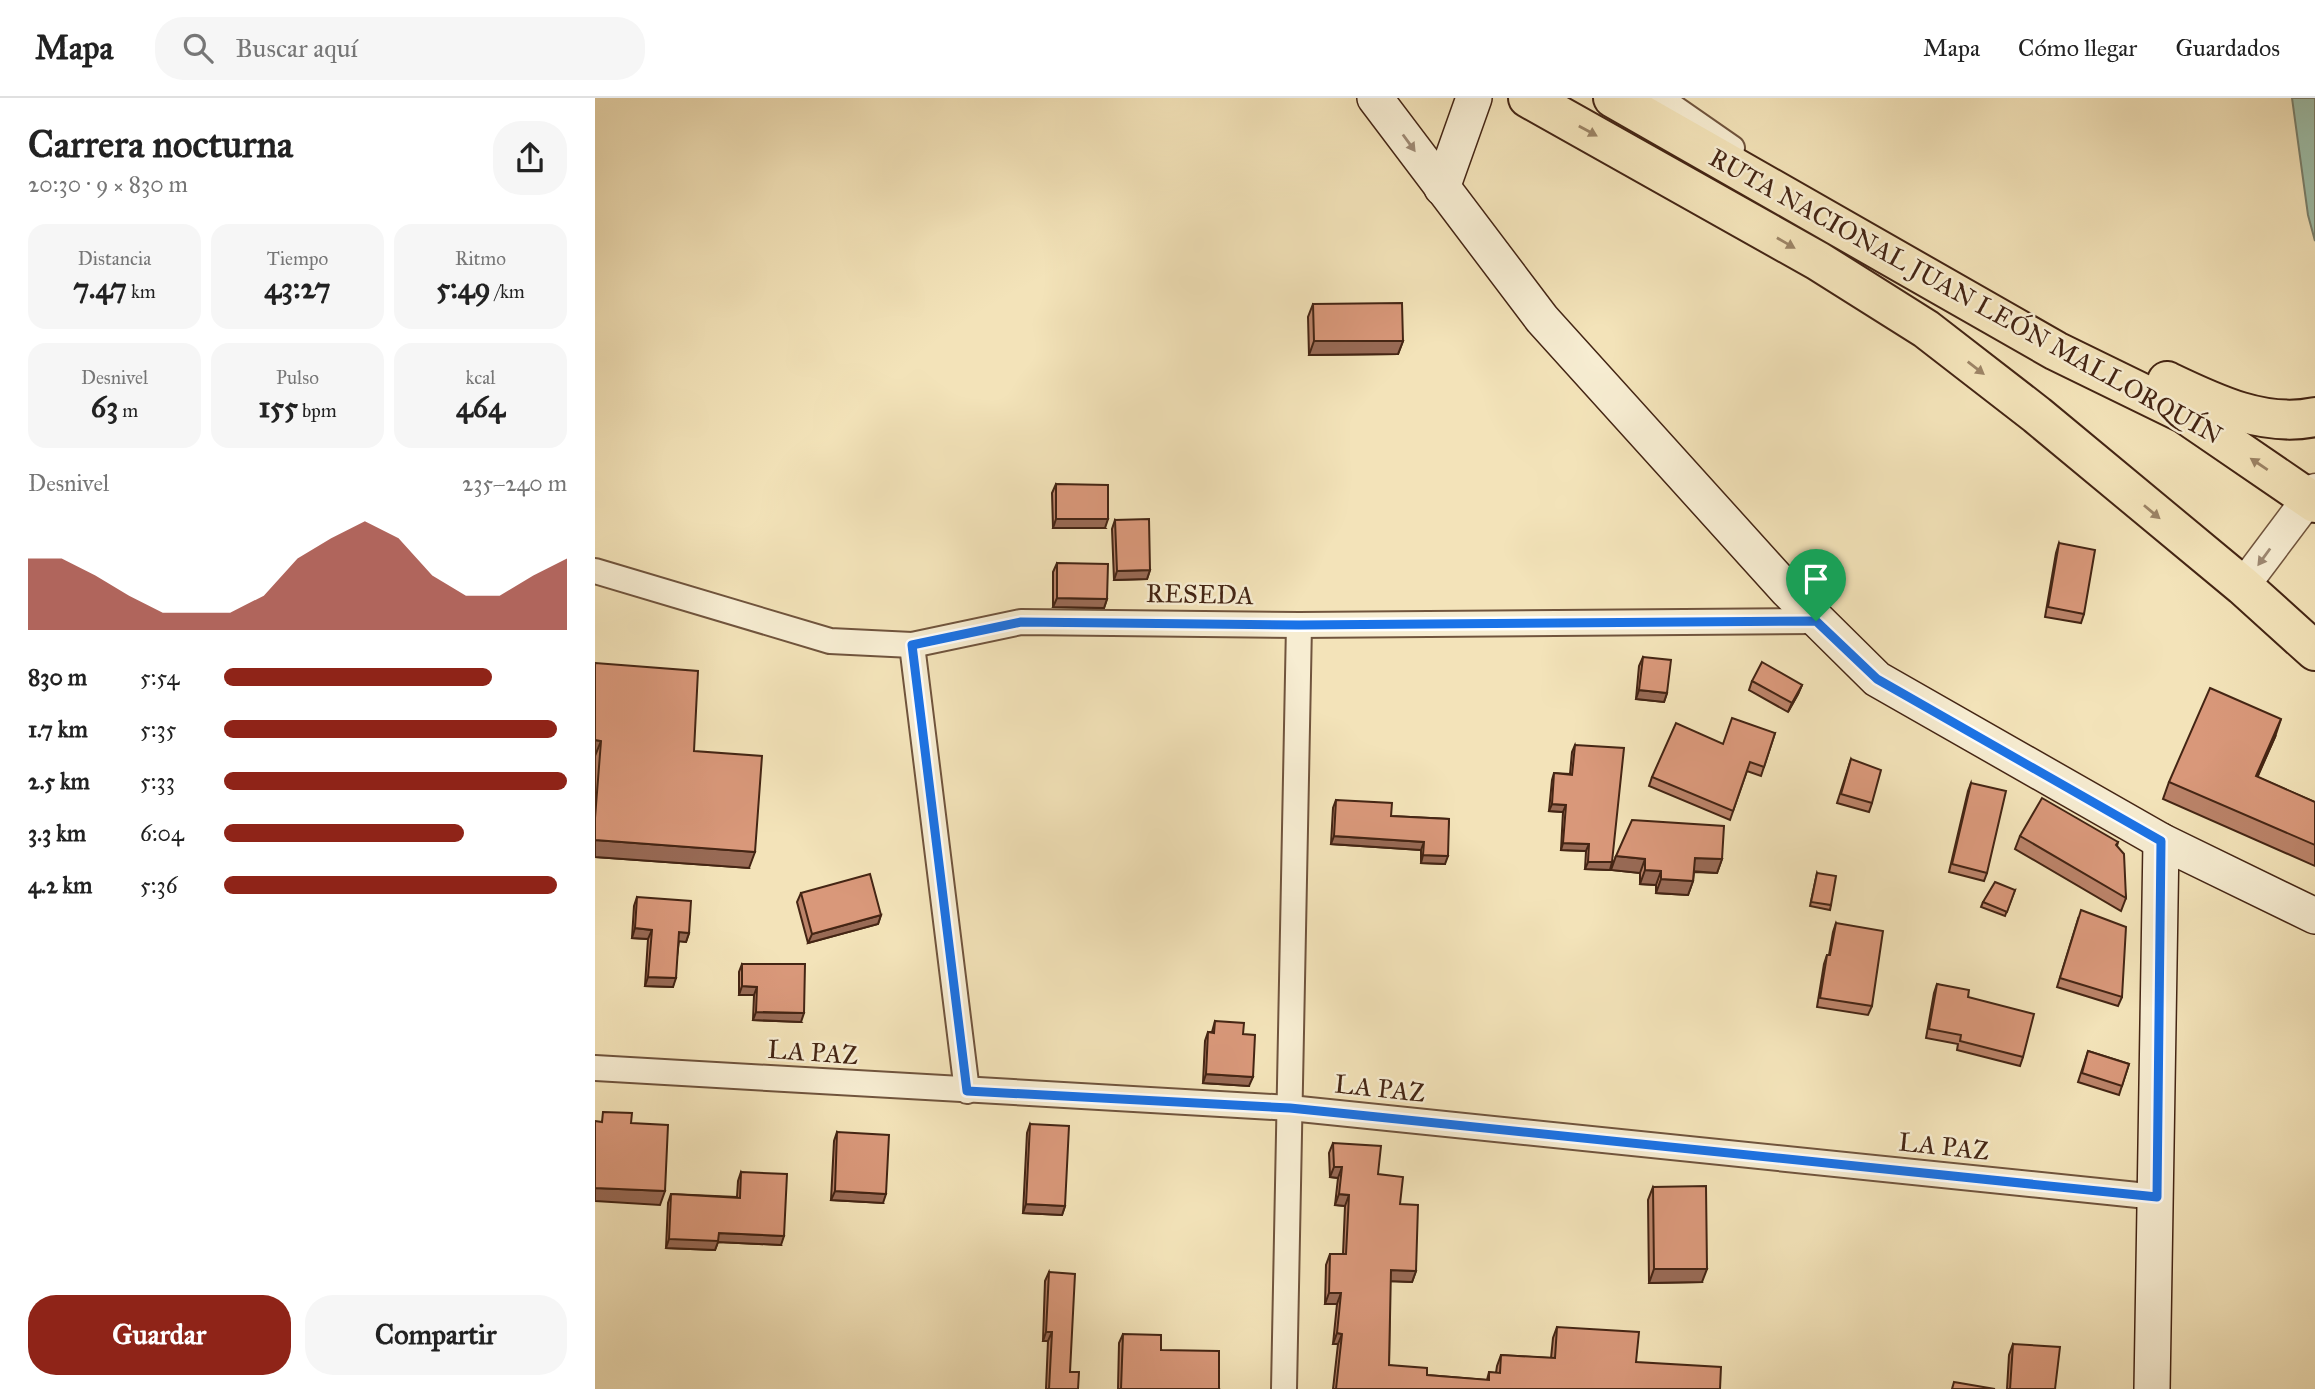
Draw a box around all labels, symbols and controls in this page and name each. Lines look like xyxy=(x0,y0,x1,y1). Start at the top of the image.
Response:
search box xyxy=(155,17,645,80)
text: Mapa xyxy=(35,28,113,68)
icon: search xyxy=(179,29,217,67)
text: Buscar aquí xyxy=(235,32,358,64)
text: Mapa xyxy=(1923,33,1980,63)
text: Cómo llegar xyxy=(2018,33,2137,63)
text: Guardados xyxy=(2175,33,2280,63)
text: Carrera nocturna xyxy=(28,121,293,167)
button: share xyxy=(493,121,567,195)
one-way arrow xyxy=(1578,125,1597,137)
one-way arrow xyxy=(1401,134,1415,152)
street label: RUTA NACIONAL JUAN LEÓN MALLORQUÍN xyxy=(1704,141,2228,451)
text: 20:30 · 9 × 830 m xyxy=(28,170,188,198)
one-way arrow xyxy=(1776,237,1795,249)
text: Distancia xyxy=(78,247,151,270)
text: Tiempo xyxy=(267,247,328,270)
text: Ritmo xyxy=(455,247,506,270)
text: 7.47 xyxy=(73,270,127,306)
text: 43:27 xyxy=(264,270,331,306)
text: 5:49 xyxy=(436,270,491,306)
text: km xyxy=(127,280,156,303)
text: /km xyxy=(491,280,525,303)
one-way arrow xyxy=(1966,360,1984,375)
text: Desnivel xyxy=(81,366,148,389)
text: Pulso xyxy=(276,366,319,389)
text: kcal xyxy=(466,366,495,389)
text: 63 xyxy=(91,389,118,425)
text: 155 xyxy=(258,389,298,425)
text: 464 xyxy=(456,389,505,425)
text: m xyxy=(118,399,138,422)
text: bpm xyxy=(298,399,337,422)
one-way arrow xyxy=(2249,457,2269,470)
text: Desnivel xyxy=(28,469,109,497)
text: 235–240 m xyxy=(462,469,567,497)
one-way arrow xyxy=(2142,504,2160,519)
one-way arrow xyxy=(2257,548,2271,566)
pin xyxy=(1786,549,1846,621)
icon: arrive xyxy=(1797,560,1835,598)
street label: RESEDA xyxy=(1146,577,1255,611)
text: 830 m xyxy=(28,663,87,691)
text: 5:54 xyxy=(140,663,179,691)
text: 1.7 km xyxy=(28,715,88,743)
text: 5:35 xyxy=(140,715,176,743)
text: 2.5 km xyxy=(28,767,90,795)
text: 5:33 xyxy=(140,767,175,795)
text: 3.3 km xyxy=(28,819,86,847)
text: 6:04 xyxy=(140,819,184,847)
text: 4.2 km xyxy=(28,871,92,899)
text: 5:36 xyxy=(140,871,177,899)
street label: LA PAZ xyxy=(766,1033,860,1071)
street label: LA PAZ xyxy=(1333,1067,1427,1109)
street label: LA PAZ xyxy=(1897,1125,1991,1167)
button: Guardar xyxy=(28,1295,291,1375)
button: Compartir xyxy=(305,1295,567,1375)

